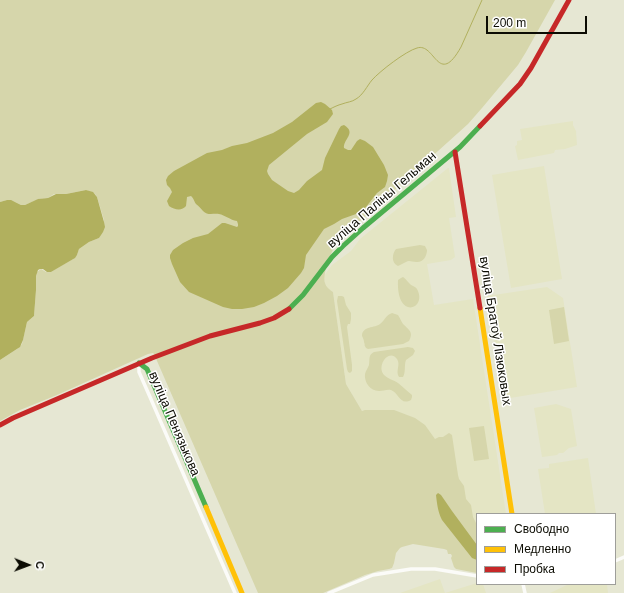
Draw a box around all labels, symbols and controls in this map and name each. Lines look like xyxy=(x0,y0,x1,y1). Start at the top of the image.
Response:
scale bar xyxy=(488,8,589,34)
text: 200 m xyxy=(493,16,526,30)
street label: вуліца Паліны Гельман xyxy=(324,148,440,252)
street label: вуліца Братоў Лізюковых xyxy=(476,256,514,406)
street label: вуліца Пенязькова xyxy=(145,369,203,479)
legend xyxy=(476,513,616,585)
text: Свободно xyxy=(514,522,569,536)
text: Медленно xyxy=(514,542,571,556)
north arrow xyxy=(8,545,48,585)
text: С xyxy=(34,561,46,569)
text: Пробка xyxy=(514,562,555,576)

